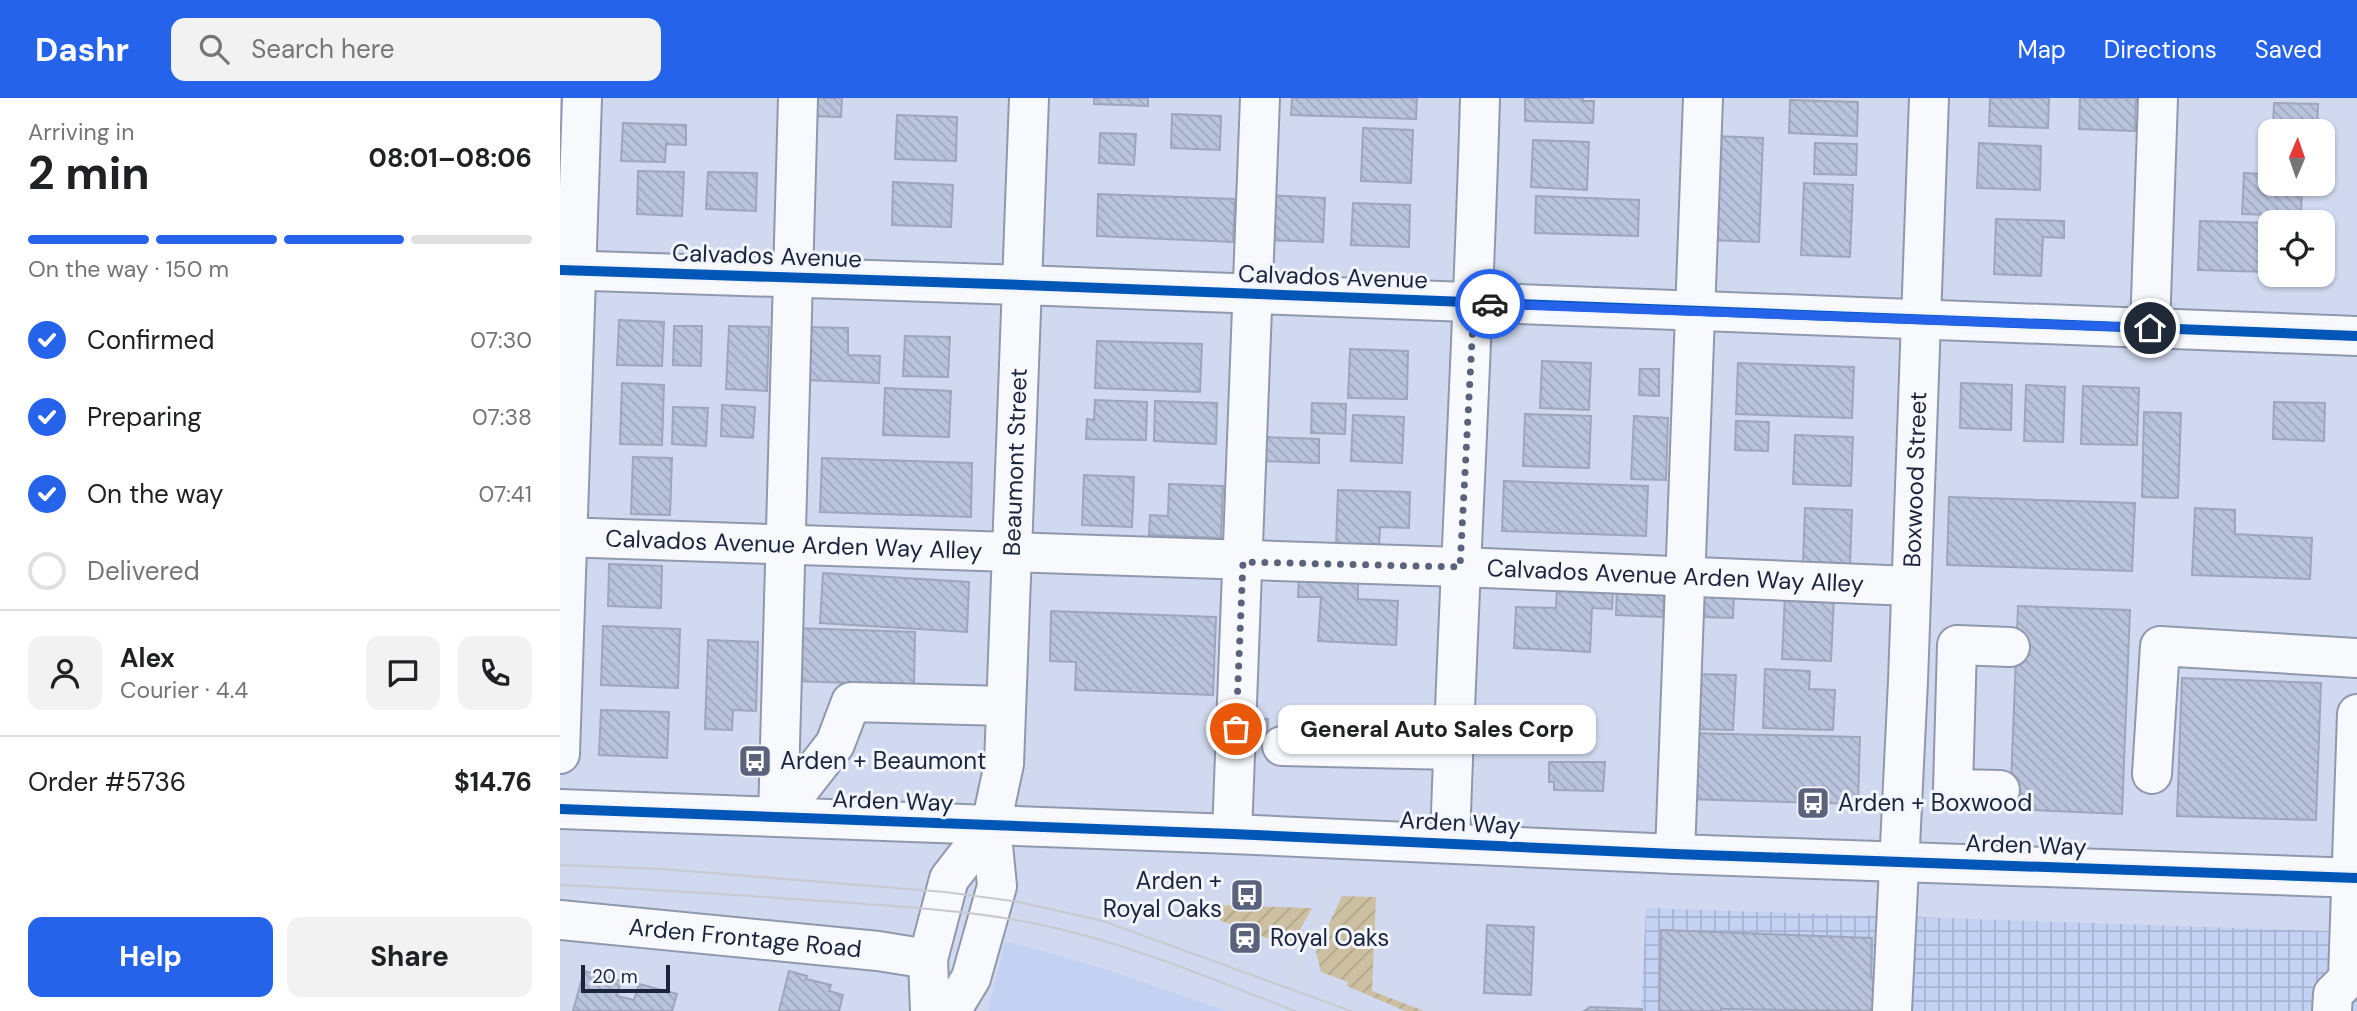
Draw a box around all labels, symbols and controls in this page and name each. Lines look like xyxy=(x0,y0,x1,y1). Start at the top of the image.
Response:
search box xyxy=(171,18,661,81)
text: Dashr xyxy=(35,28,129,71)
icon: search xyxy=(195,30,233,68)
text: Search here xyxy=(251,32,395,66)
text: Map xyxy=(2018,34,2066,65)
text: Directions xyxy=(2104,34,2217,65)
text: Saved xyxy=(2255,34,2322,65)
text: Arriving in xyxy=(28,117,134,147)
north arrow xyxy=(2258,119,2334,196)
map controls xyxy=(2258,119,2335,287)
text: 08:01–08:06 xyxy=(369,141,532,175)
text: 2 min xyxy=(28,143,150,203)
button: locate xyxy=(2258,210,2335,287)
street label: Calvados Avenue xyxy=(672,237,862,274)
text: On the way · 150 m xyxy=(28,254,229,284)
street label: Calvados Avenue xyxy=(1238,258,1428,295)
courier xyxy=(1455,269,1525,339)
icon: car xyxy=(1471,285,1509,323)
pin xyxy=(2120,298,2180,358)
icon: home xyxy=(2131,309,2169,347)
icon: check xyxy=(28,321,66,359)
text: Confirmed xyxy=(87,323,214,357)
text: 07:30 xyxy=(470,325,532,355)
street label: Beaumont Street xyxy=(996,367,1034,557)
street label: Boxwood Street xyxy=(1896,391,1933,568)
icon: check xyxy=(28,398,66,436)
text: Preparing xyxy=(87,400,202,434)
text: 07:38 xyxy=(472,402,532,432)
icon: check xyxy=(28,475,66,513)
text: On the way xyxy=(87,477,223,511)
text: 07:41 xyxy=(479,479,532,509)
street label: Calvados Avenue Arden Way Alley xyxy=(605,523,983,566)
street label: Calvados Avenue Arden Way Alley xyxy=(1486,552,1865,599)
text: Delivered xyxy=(87,554,200,588)
button: person xyxy=(28,636,102,710)
button: chat xyxy=(366,636,440,710)
button: phone xyxy=(458,636,532,710)
text: Alex xyxy=(120,641,175,675)
text: Courier · 4.4 xyxy=(120,675,248,705)
pin xyxy=(1206,699,1266,759)
callout: General Auto Sales Corp xyxy=(1278,704,1596,754)
icon: bag xyxy=(1217,710,1255,748)
text: General Auto Sales Corp xyxy=(1300,714,1574,744)
bus stop icon: Arden + Beaumont xyxy=(736,742,774,780)
place label: Arden + Beaumont xyxy=(780,745,987,776)
text: Order #5736 xyxy=(28,765,186,799)
text: $14.76 xyxy=(454,765,532,799)
street label: Arden Way xyxy=(832,783,954,818)
bus stop icon: Arden + Boxwood xyxy=(1794,784,1832,822)
place label: Arden + Boxwood xyxy=(1838,787,2032,818)
street label: Arden Way xyxy=(1399,804,1521,841)
street label: Arden Way xyxy=(1965,827,2087,862)
place label: Arden + Royal Oaks xyxy=(1103,865,1222,924)
bus stop icon: Arden + Royal Oaks xyxy=(1228,876,1266,914)
street label: Arden Frontage Road xyxy=(627,911,863,964)
button: Help xyxy=(28,917,273,997)
button: Share xyxy=(287,917,532,997)
station icon: Royal Oaks xyxy=(1226,919,1264,957)
place label: Royal Oaks xyxy=(1270,922,1389,953)
scale bar xyxy=(581,962,670,994)
text: 20 m xyxy=(592,964,638,989)

